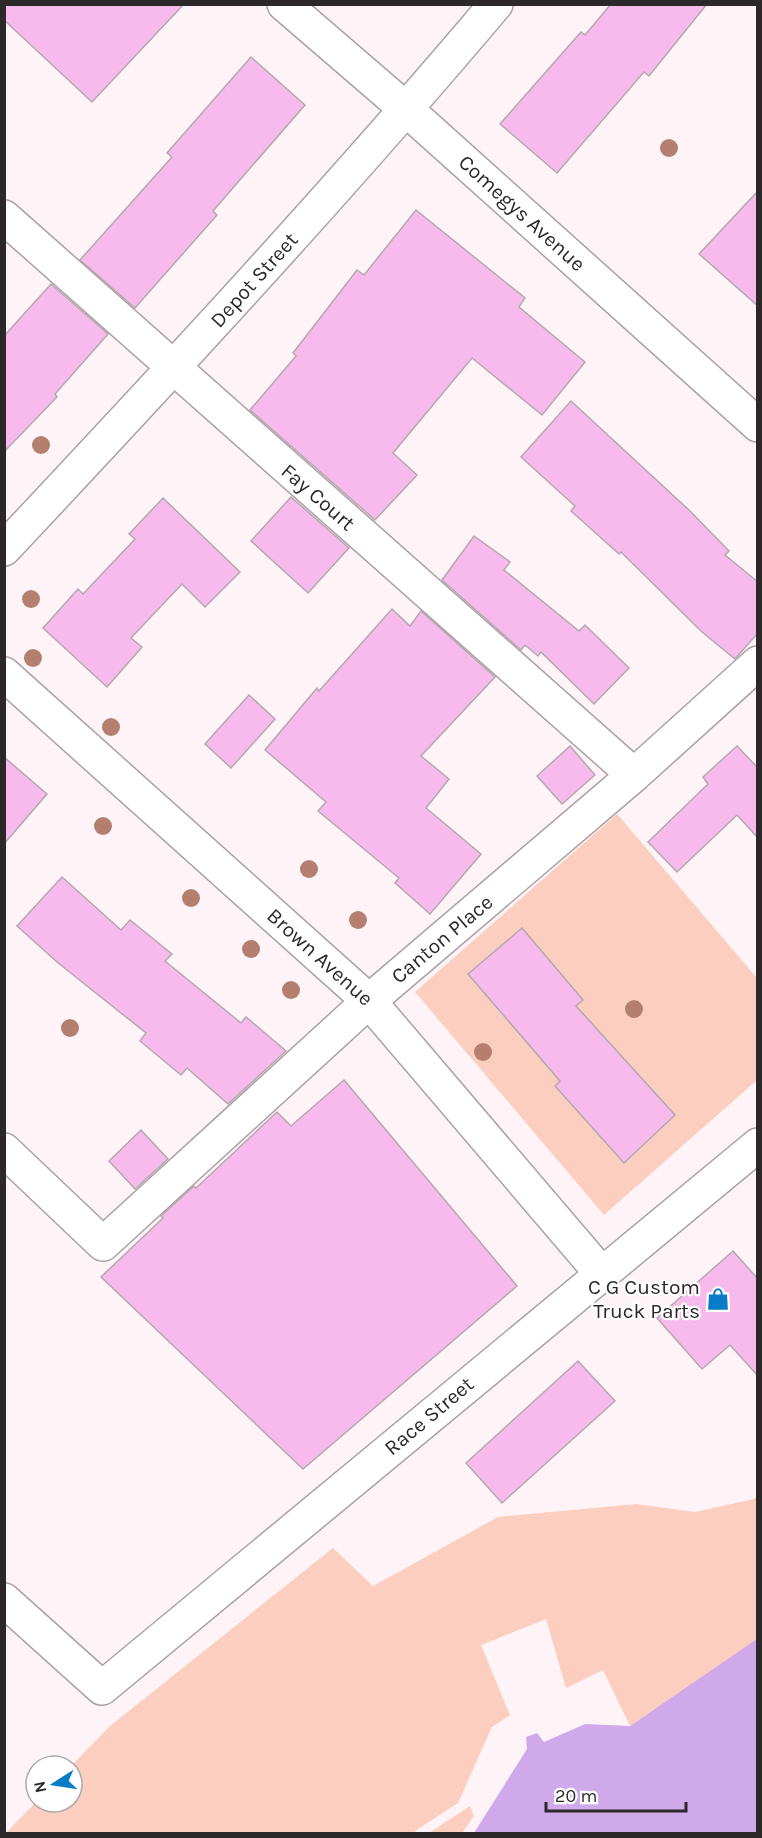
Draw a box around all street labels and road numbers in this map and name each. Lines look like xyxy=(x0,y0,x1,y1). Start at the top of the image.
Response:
street label: Comegys Avenue xyxy=(454,150,590,276)
street label: Depot Street xyxy=(205,228,303,332)
street label: Fay Court xyxy=(276,459,360,535)
street label: Canton Place xyxy=(386,890,498,988)
street label: Brown Avenue xyxy=(262,903,378,1011)
street label: Race Street xyxy=(380,1372,478,1460)

